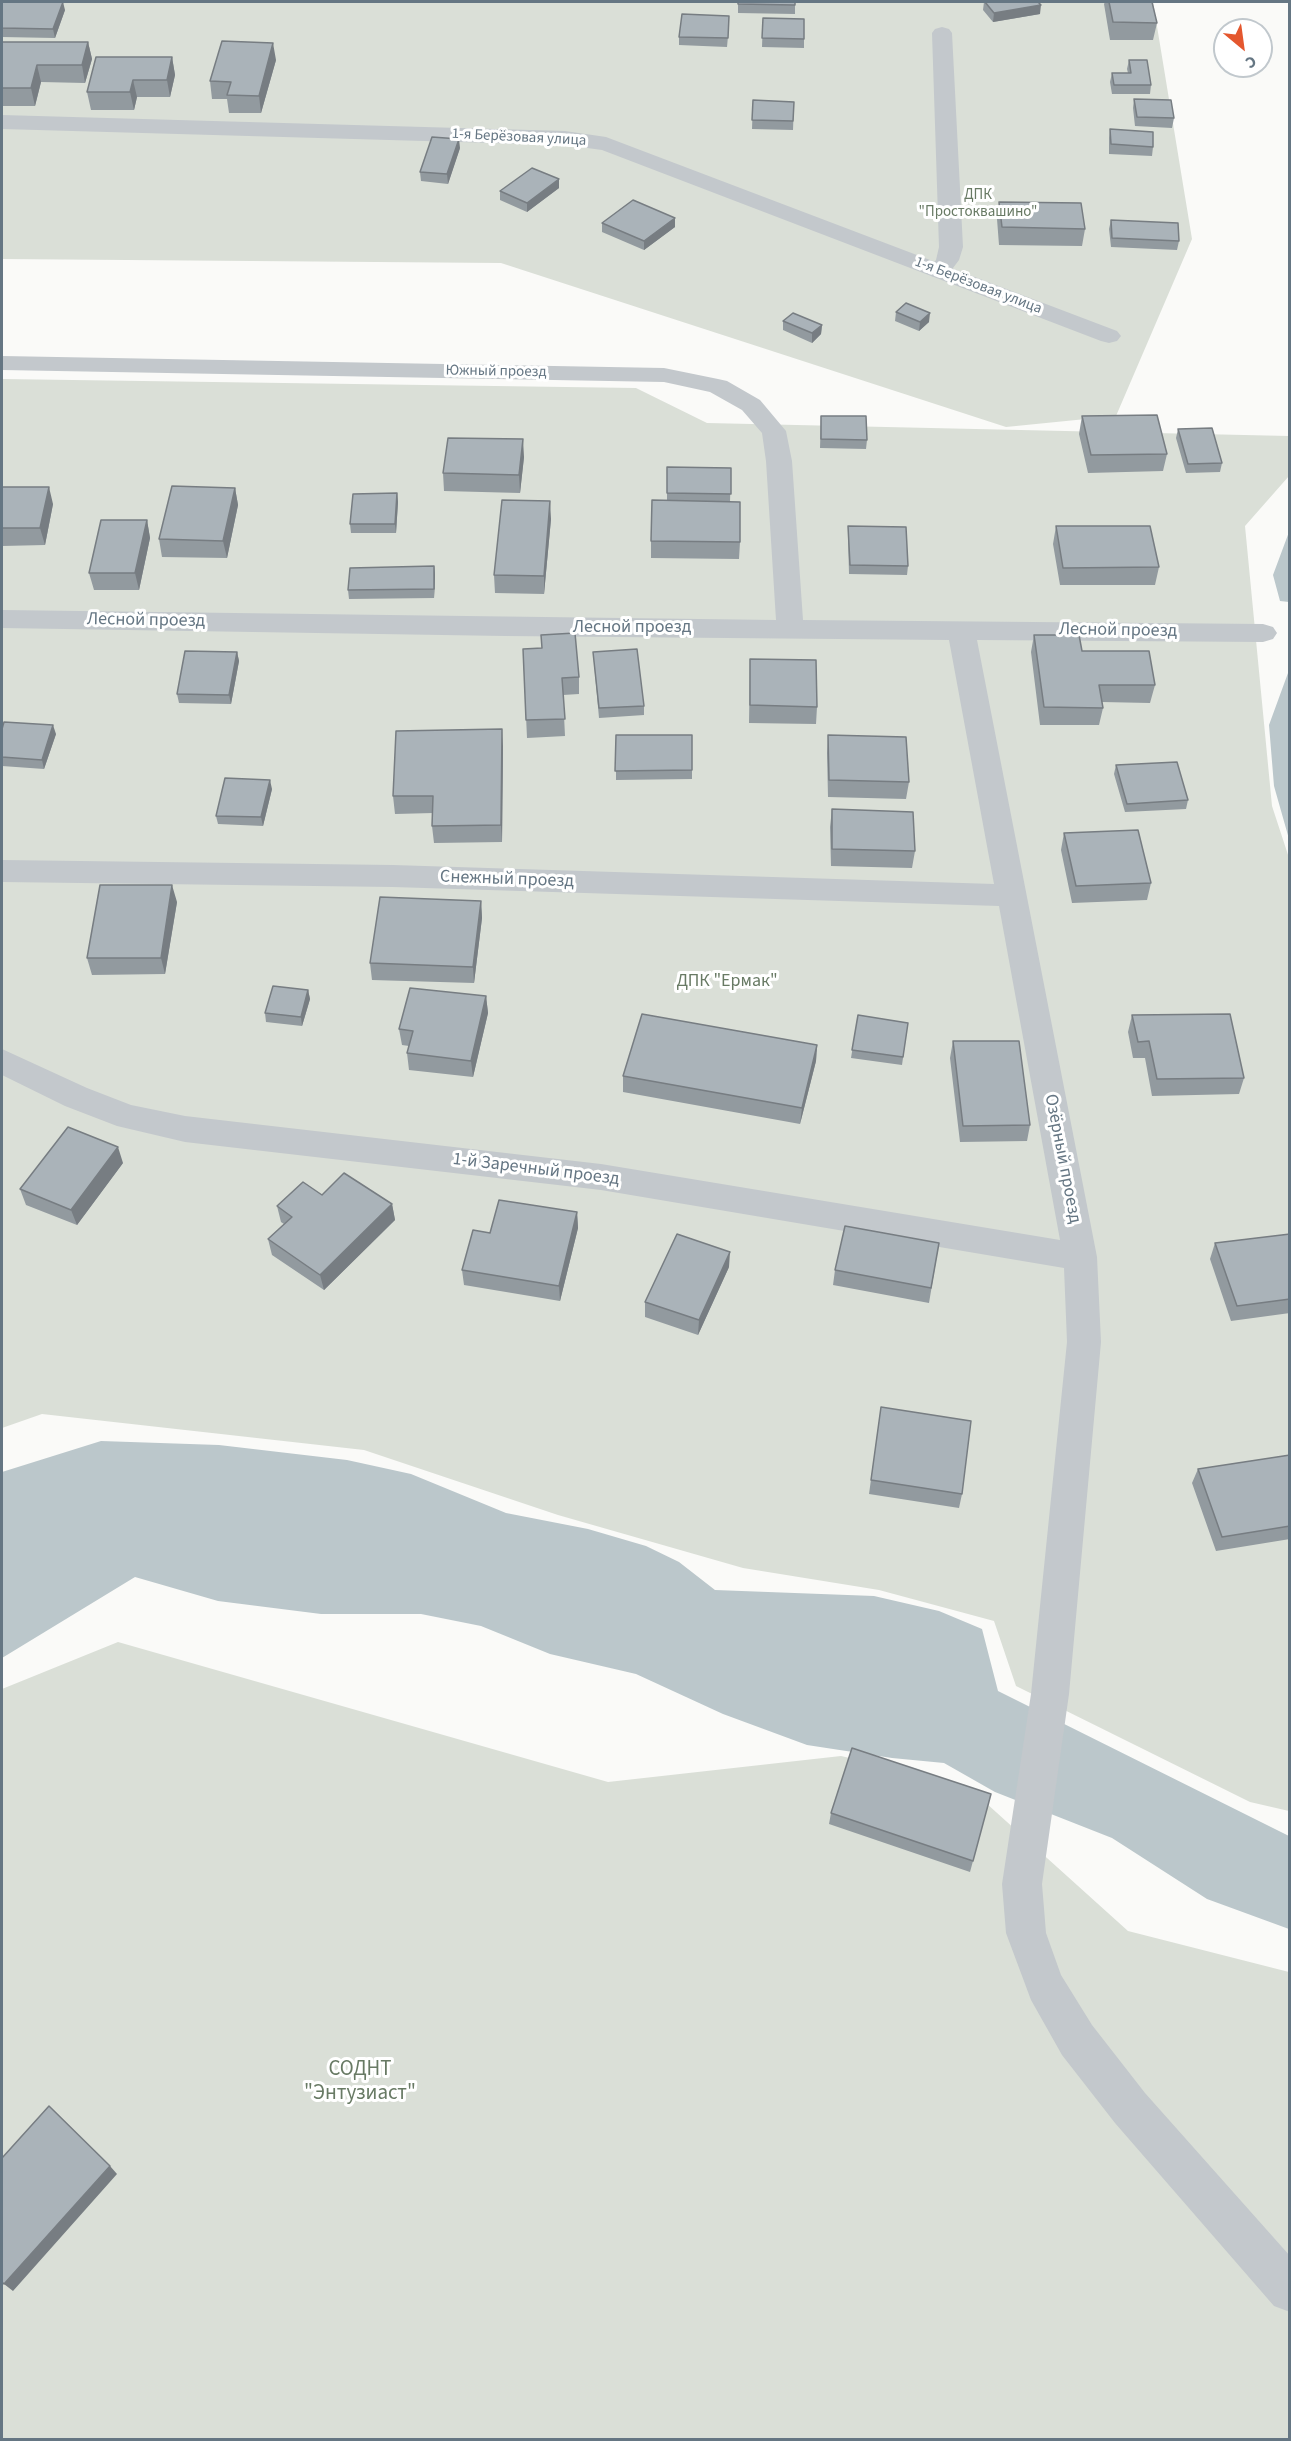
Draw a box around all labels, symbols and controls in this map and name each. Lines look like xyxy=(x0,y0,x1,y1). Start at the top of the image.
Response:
north arrow xyxy=(1213,18,1273,78)
text: С xyxy=(1241,50,1260,74)
street label: 1-я Берёзовая улица xyxy=(451,125,587,151)
park label: ДПК "Простоквашино" xyxy=(919,187,1037,222)
street label: 1-я Берёзовая улица xyxy=(912,253,1044,319)
street label: Южный проезд xyxy=(445,362,547,382)
street label: Лесной проезд xyxy=(87,609,205,633)
street label: Лесной проезд xyxy=(573,617,691,639)
street label: Лесной проезд xyxy=(1059,619,1177,643)
street label: Снежный проезд xyxy=(440,867,574,893)
park label: ДПК "Ермак" xyxy=(676,971,778,993)
street label: Озёрный проезд xyxy=(1039,1093,1085,1225)
street label: 1-й Заречный проезд xyxy=(451,1149,621,1191)
park label: СОДНТ "Энтузиаст" xyxy=(304,2057,416,2107)

